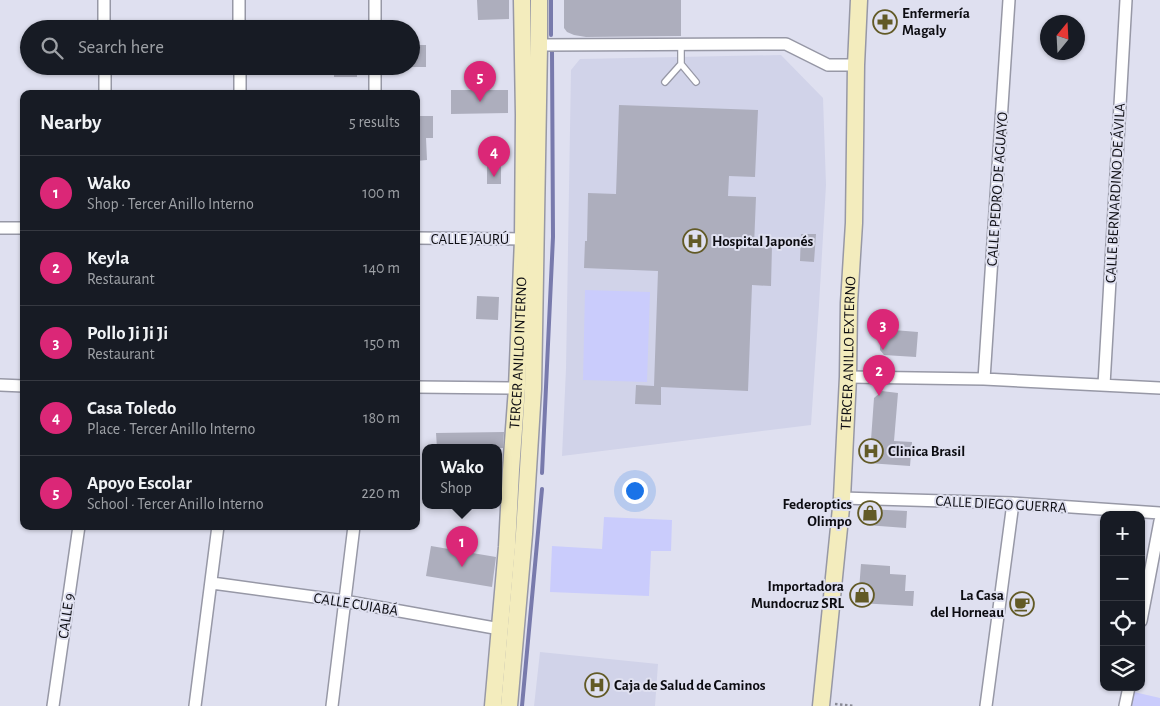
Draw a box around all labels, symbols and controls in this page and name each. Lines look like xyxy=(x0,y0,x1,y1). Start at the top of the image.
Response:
place label: Enfermería Magaly xyxy=(902,6,970,38)
pharmacy icon: Enfermería Magaly xyxy=(872,9,898,35)
north arrow xyxy=(1040,15,1085,60)
search box xyxy=(20,20,420,75)
icon: search xyxy=(38,34,66,62)
text: Search here xyxy=(78,38,164,57)
pin: 5 xyxy=(464,61,496,102)
street label: CALLE BERNARDINO DE ÁVILA xyxy=(1101,102,1128,283)
street label: CALLE PEDRO DE AGUAYO xyxy=(985,111,1010,267)
text: Nearby xyxy=(40,112,101,133)
text: 5 results xyxy=(349,114,400,130)
pin: 4 xyxy=(478,136,510,177)
text: Wako xyxy=(87,174,131,193)
text: 1 xyxy=(53,185,59,201)
text: 100 m xyxy=(362,185,400,201)
text: Shop · Tercer Anillo Interno xyxy=(87,196,254,212)
hospital icon: Hospital Japonés xyxy=(682,228,708,254)
street label: CALLE JAURÚ xyxy=(431,230,509,247)
place label: Hospital Japonés xyxy=(712,234,814,249)
text: Keyla xyxy=(87,249,129,268)
text: 2 xyxy=(52,260,60,276)
text: 140 m xyxy=(363,260,400,276)
text: Restaurant xyxy=(87,271,155,287)
street label: TERCER ANILLO EXTERNO xyxy=(838,276,859,431)
street label: TERCER ANILLO INTERNO xyxy=(507,277,529,429)
pin: 3 xyxy=(867,309,899,350)
text: Pollo Ji Ji Ji xyxy=(87,324,168,343)
text: 3 xyxy=(53,335,59,351)
text: 150 m xyxy=(364,335,400,351)
text: Restaurant xyxy=(87,346,155,362)
pin: 2 xyxy=(863,355,895,396)
text: Casa Toledo xyxy=(87,399,176,418)
text: 4 xyxy=(52,410,60,426)
text: 180 m xyxy=(363,410,400,426)
text: Place · Tercer Anillo Interno xyxy=(87,421,255,437)
hospital icon: Clinica Brasil xyxy=(858,438,884,464)
popup xyxy=(422,444,502,509)
place label: Clinica Brasil xyxy=(888,444,965,459)
text: Wako xyxy=(440,458,484,477)
text: Apoyo Escolar xyxy=(87,474,192,493)
your location xyxy=(622,478,648,504)
text: Shop xyxy=(440,480,472,496)
text: 5 xyxy=(53,485,59,501)
text: 220 m xyxy=(362,485,400,501)
street label: CALLE DIEGO GUERRA xyxy=(935,494,1067,515)
text: School · Tercer Anillo Interno xyxy=(87,496,264,512)
place label: Federoptics Olimpo xyxy=(783,497,852,529)
shop icon: Federoptics Olimpo xyxy=(857,500,883,526)
map controls xyxy=(1100,511,1145,691)
button: + xyxy=(1100,511,1145,556)
pin: 1 xyxy=(446,526,478,567)
button: − xyxy=(1100,556,1145,601)
place label: Importadora Mundocruz SRL xyxy=(751,579,844,611)
shop icon: Importadora Mundocruz SRL xyxy=(849,582,875,608)
street label: CALLE CUIABÁ xyxy=(313,588,400,619)
place label: La Casa del Horneau xyxy=(930,588,1004,620)
cafe icon: La Casa del Horneau xyxy=(1009,591,1035,617)
street label: CALLE 9 xyxy=(56,592,77,640)
button: locate xyxy=(1100,601,1145,646)
button: layers xyxy=(1100,646,1145,691)
hospital icon: Caja de Salud de Caminos xyxy=(584,672,610,698)
place label: Caja de Salud de Caminos xyxy=(614,678,766,693)

